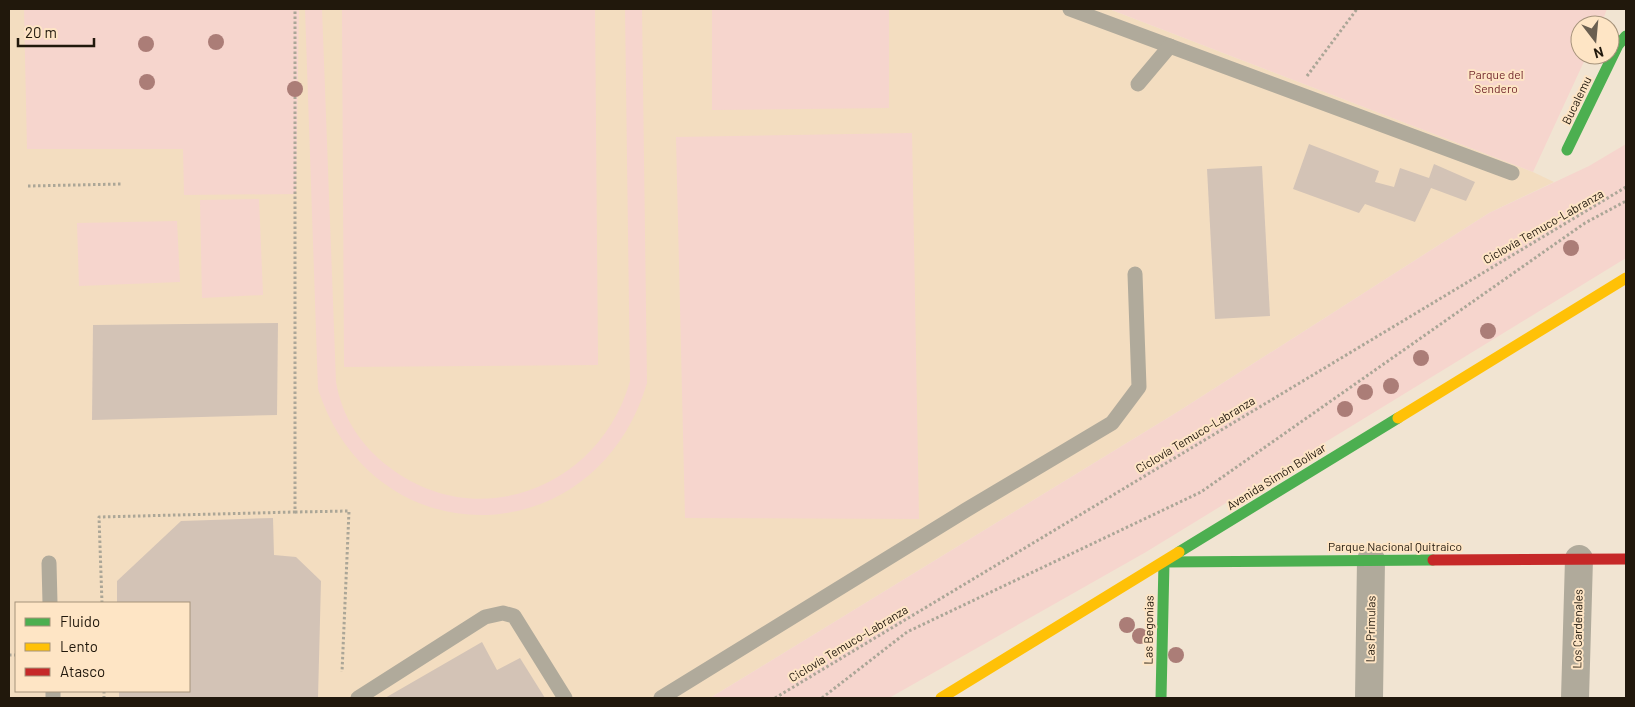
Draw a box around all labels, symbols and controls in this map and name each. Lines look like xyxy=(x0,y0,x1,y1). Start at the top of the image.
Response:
scale bar xyxy=(18,15,94,47)
north arrow xyxy=(1570,15,1620,65)
text: 20 m xyxy=(25,23,57,41)
text: N xyxy=(1592,44,1606,62)
park label: Parque del Sendero xyxy=(1469,67,1524,95)
street label: Bucalemu xyxy=(1558,74,1594,126)
street label: Ciclovía Temuco-Labranza xyxy=(1480,186,1606,266)
street label: Ciclovía Temuco-Labranza xyxy=(1133,393,1257,475)
street label: Avenida Simón Bolívar xyxy=(1224,440,1329,512)
street label: Parque Nacional Quitraico xyxy=(1328,539,1462,553)
street label: Los Cardenales xyxy=(1569,589,1585,669)
street label: Las Begonias xyxy=(1140,595,1156,665)
street label: Las Primulas xyxy=(1362,595,1378,662)
legend xyxy=(15,602,190,692)
street label: Ciclovía Temuco-Labranza xyxy=(786,602,910,684)
text: Fluido xyxy=(60,612,100,630)
text: Lento xyxy=(60,637,98,655)
text: Atasco xyxy=(60,662,105,680)

